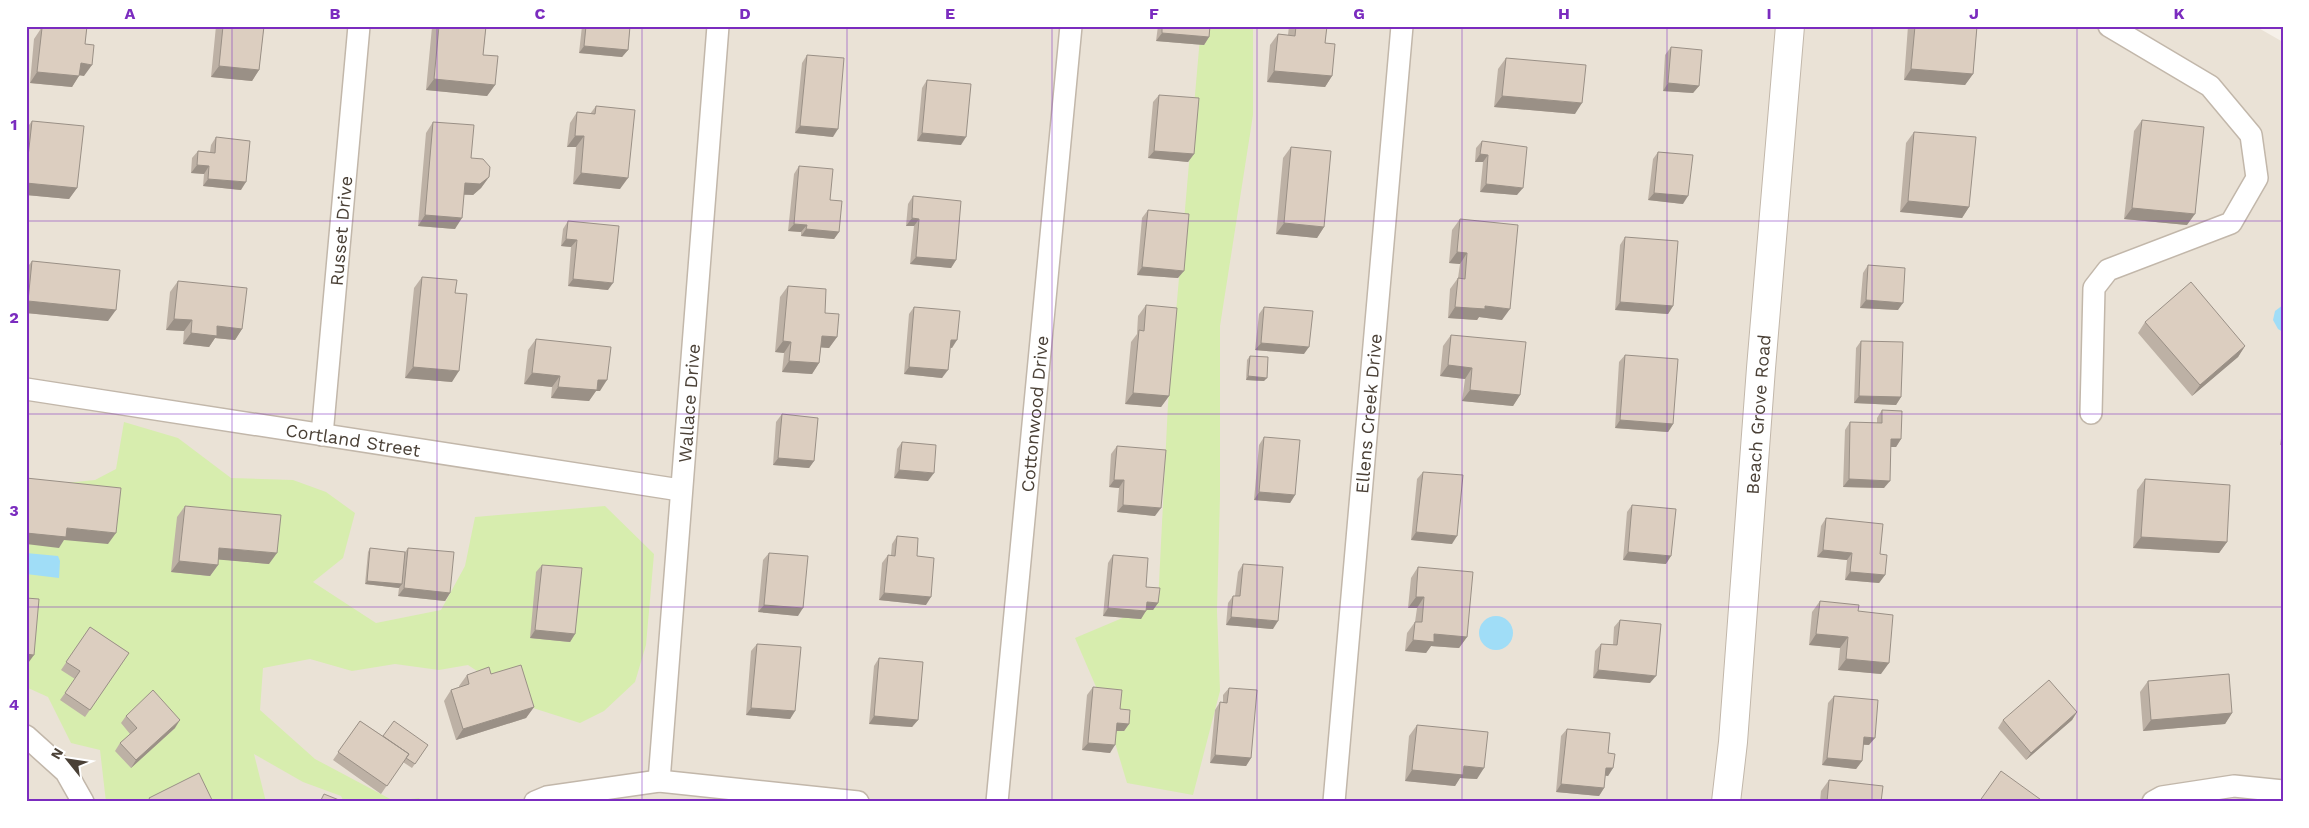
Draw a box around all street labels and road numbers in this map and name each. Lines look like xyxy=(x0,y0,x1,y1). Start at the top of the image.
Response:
street label: Russet Drive xyxy=(325,175,356,287)
street label: Ellens Creek Drive xyxy=(1351,333,1386,494)
street label: Beach Grove Road xyxy=(1741,333,1774,495)
street label: Cottonwood Drive xyxy=(1016,334,1052,493)
street label: Wallace Drive xyxy=(673,343,704,464)
street label: Cortland Street xyxy=(284,419,422,460)

